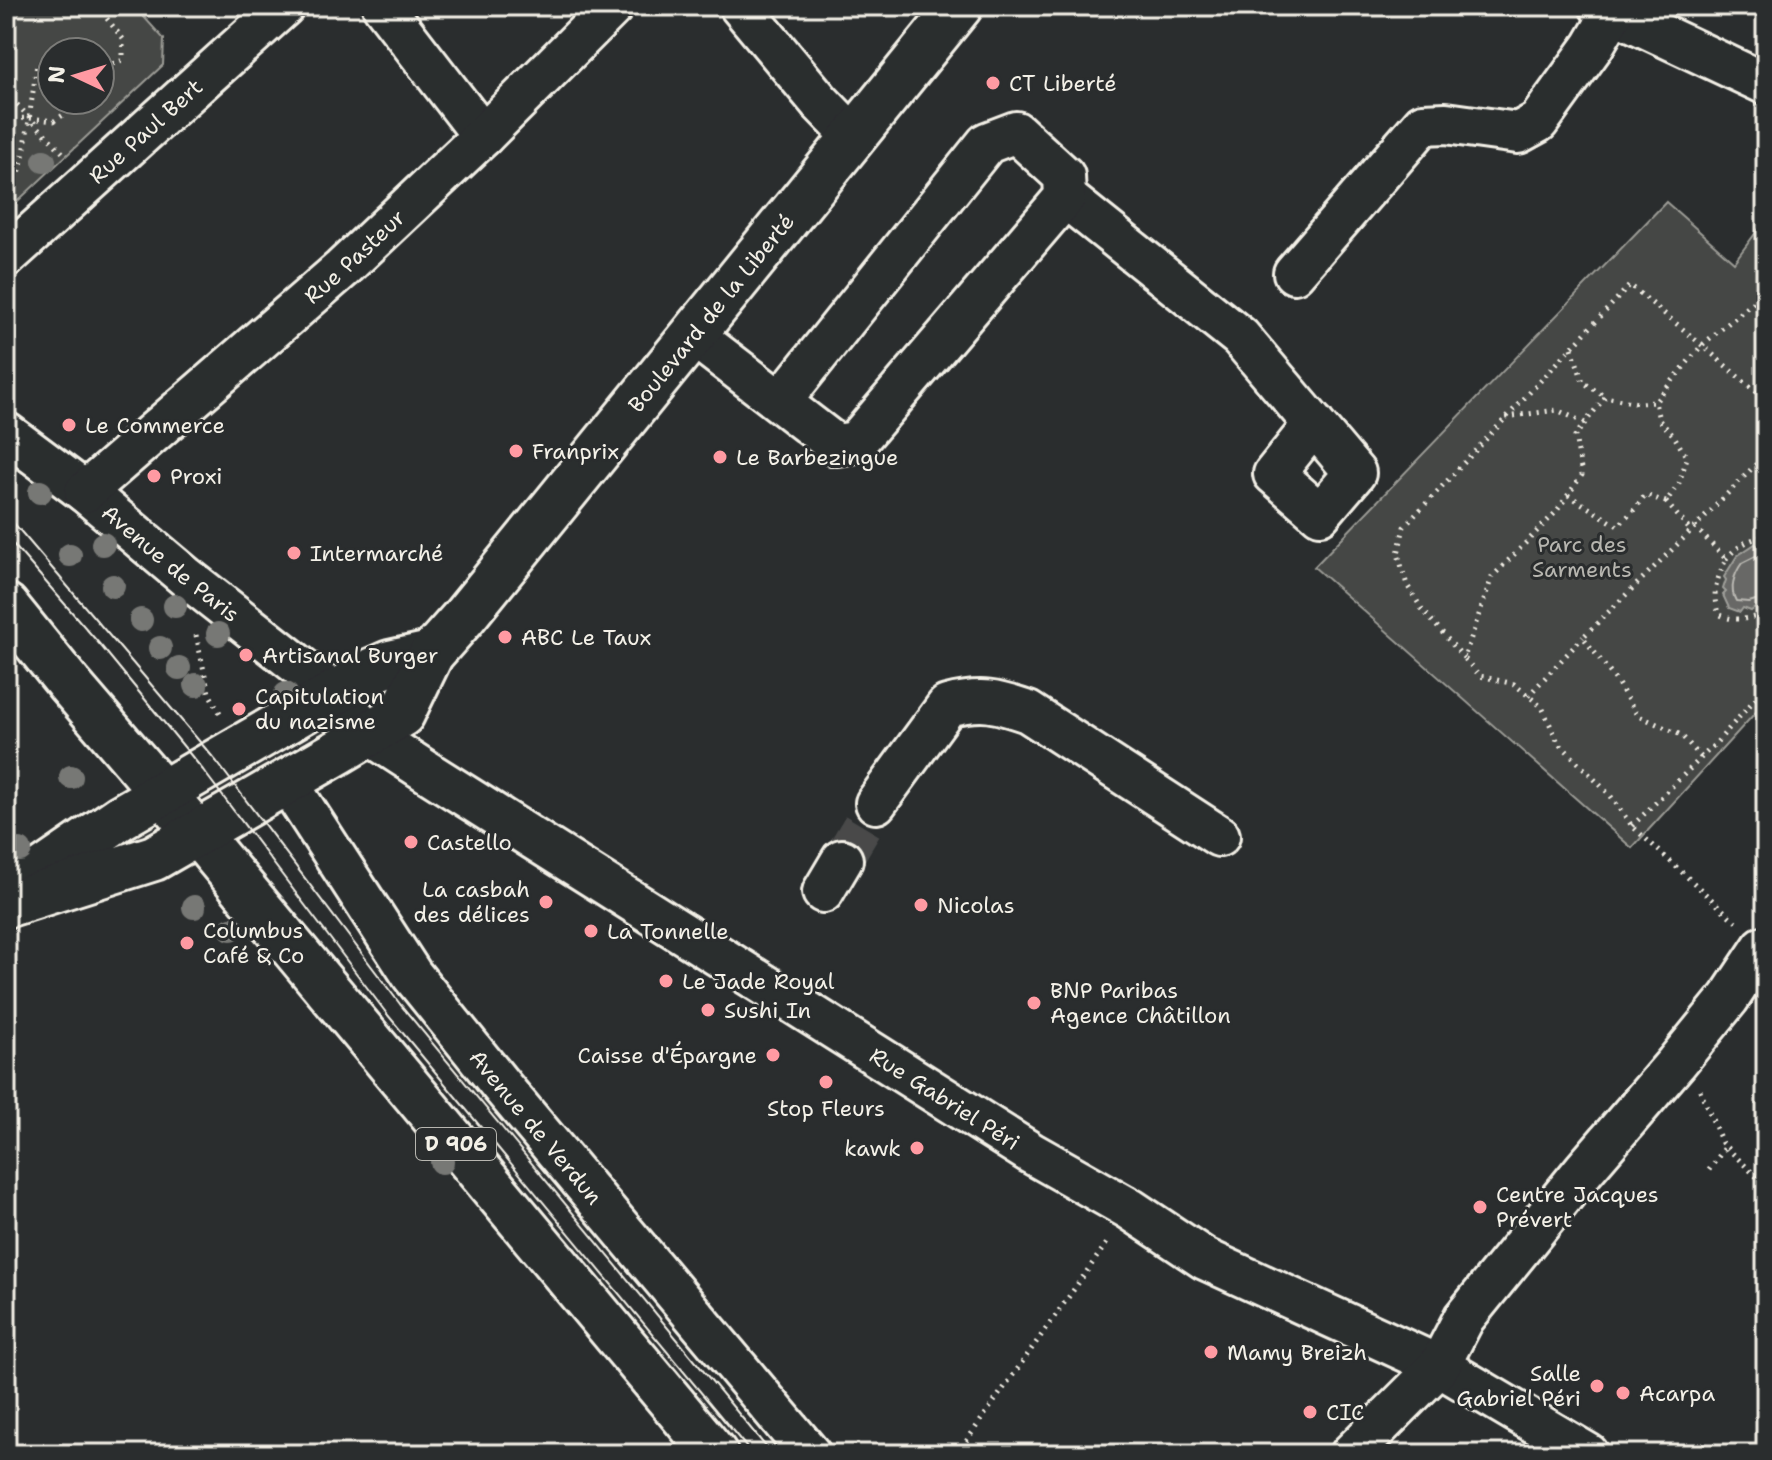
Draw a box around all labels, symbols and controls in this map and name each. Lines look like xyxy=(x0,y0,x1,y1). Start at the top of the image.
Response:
north arrow xyxy=(36,36,116,116)
text: N xyxy=(41,65,72,84)
place label: CT Liberté xyxy=(1009,69,1117,98)
street label: Rue Paul Bert xyxy=(83,73,209,190)
marker: CT Liberté xyxy=(984,74,1002,92)
street label: Rue Pasteur xyxy=(298,203,411,310)
street label: Boulevard de la Liberté xyxy=(622,208,801,419)
place label: Le Commerce xyxy=(85,411,225,440)
marker: Le Commerce xyxy=(60,416,78,434)
place label: Franprix xyxy=(532,437,619,466)
marker: Franprix xyxy=(507,442,525,460)
place label: Le Barbezingue xyxy=(736,443,899,472)
marker: Le Barbezingue xyxy=(711,448,729,466)
place label: Proxi xyxy=(170,462,223,491)
marker: Proxi xyxy=(145,467,163,485)
street label: Avenue de Paris xyxy=(95,498,245,629)
park label: Parc des Sarments xyxy=(1532,530,1632,584)
place label: Intermarché xyxy=(310,539,444,568)
marker: Intermarché xyxy=(285,544,303,562)
place label: ABC Le Taux xyxy=(521,623,651,652)
marker: ABC Le Taux xyxy=(496,628,514,646)
place label: Artisanal Burger xyxy=(262,641,438,670)
marker: Artisanal Burger xyxy=(237,646,255,664)
place label: Capitulation du nazisme xyxy=(255,682,384,736)
marker: Capitulation du nazisme xyxy=(230,700,248,718)
place label: Castello xyxy=(427,828,512,857)
marker: Castello xyxy=(402,833,420,851)
place label: La casbah des délices xyxy=(414,875,530,929)
place label: Nicolas xyxy=(937,891,1015,920)
marker: La casbah des délices xyxy=(537,893,555,911)
marker: Nicolas xyxy=(912,896,930,914)
place label: Columbus Café & Co xyxy=(203,916,304,970)
place label: La Tonnelle xyxy=(607,917,729,946)
marker: La Tonnelle xyxy=(582,922,600,940)
marker: Columbus Café & Co xyxy=(178,934,196,952)
place label: Le Jade Royal xyxy=(682,967,835,996)
marker: Le Jade Royal xyxy=(657,972,675,990)
place label: BNP Paribas Agence Châtillon xyxy=(1050,976,1231,1030)
marker: BNP Paribas Agence Châtillon xyxy=(1025,994,1043,1012)
place label: Sushi In xyxy=(724,996,811,1025)
marker: Sushi In xyxy=(699,1001,717,1019)
place label: Caisse d'Épargne xyxy=(578,1041,757,1070)
street label: Rue Gabriel Péri xyxy=(864,1041,1025,1157)
street label: Avenue de Verdun xyxy=(463,1044,609,1211)
marker: Caisse d'Épargne xyxy=(764,1046,782,1064)
marker: Stop Fleurs xyxy=(817,1073,835,1091)
place label: Stop Fleurs xyxy=(767,1094,885,1123)
road number: D 906 xyxy=(416,1128,496,1160)
place label: kawk xyxy=(844,1134,901,1163)
marker: kawk xyxy=(908,1139,926,1157)
place label: Centre Jacques Prévert xyxy=(1496,1180,1659,1234)
marker: Centre Jacques Prévert xyxy=(1471,1198,1489,1216)
place label: Mamy Breizh xyxy=(1227,1338,1367,1367)
marker: Mamy Breizh xyxy=(1202,1343,1220,1361)
place label: Salle Gabriel Péri xyxy=(1456,1359,1581,1413)
marker: Salle Gabriel Péri xyxy=(1588,1377,1606,1395)
place label: Acarpa xyxy=(1639,1379,1715,1408)
marker: Acarpa xyxy=(1614,1384,1632,1402)
place label: CIC xyxy=(1326,1398,1364,1427)
marker: CIC xyxy=(1301,1403,1319,1421)

